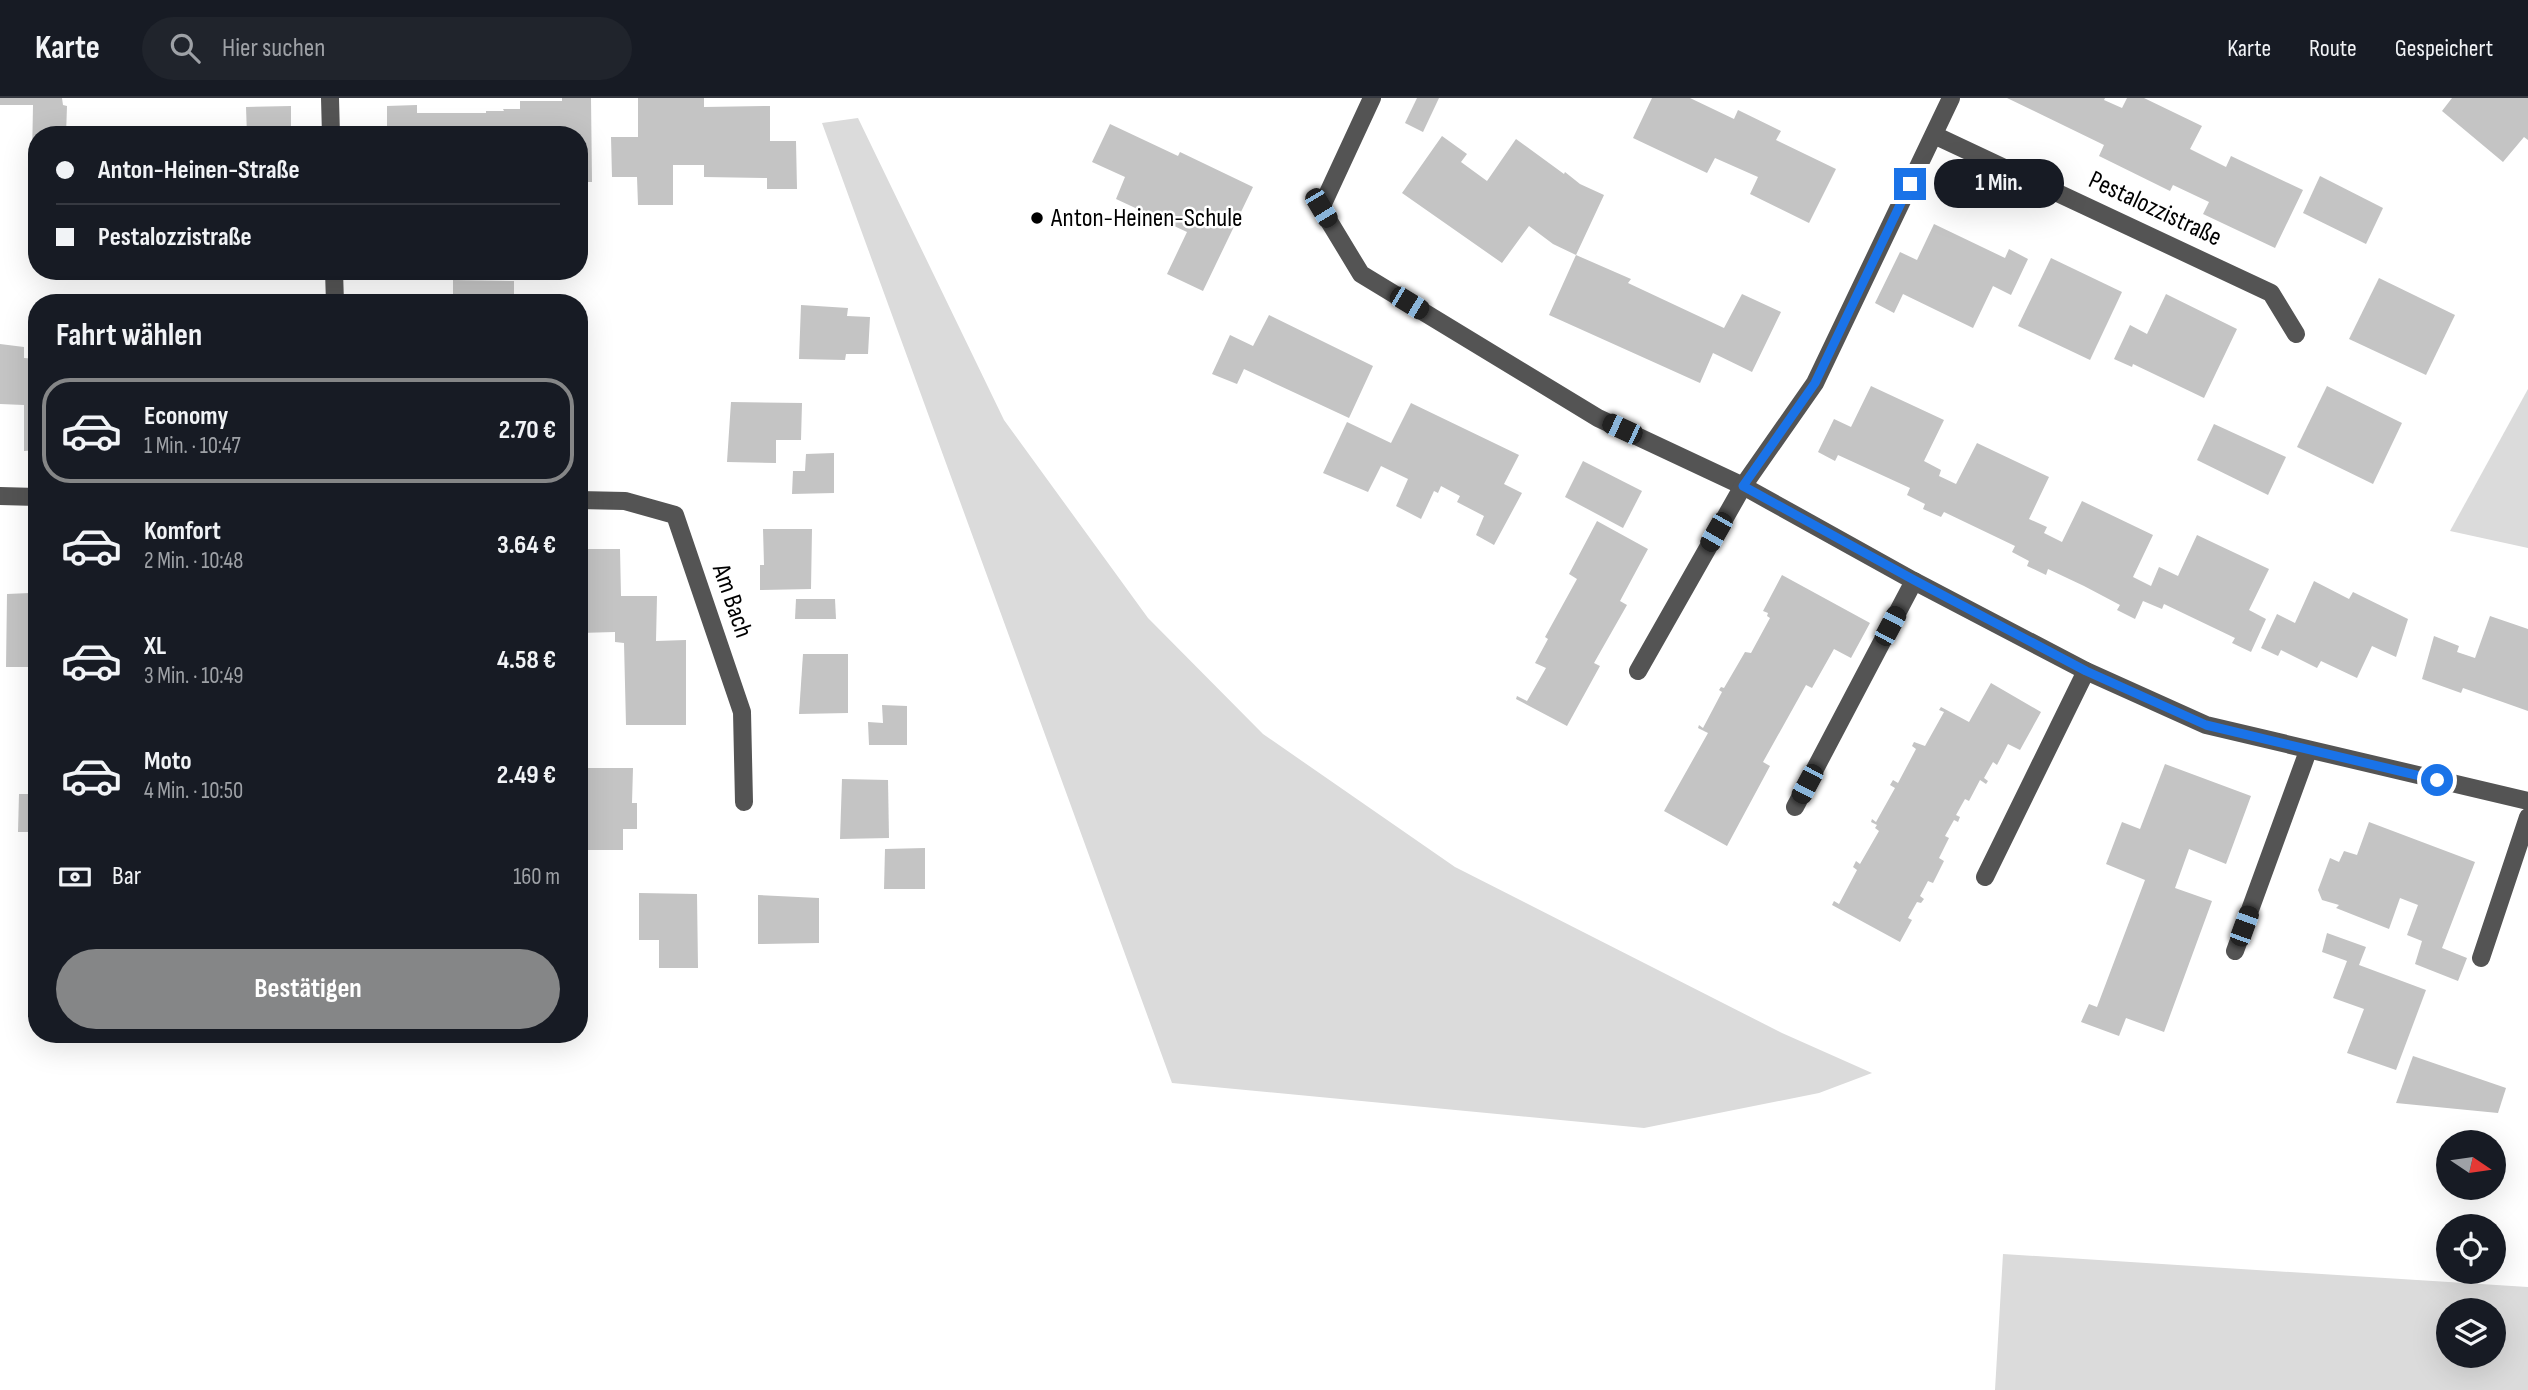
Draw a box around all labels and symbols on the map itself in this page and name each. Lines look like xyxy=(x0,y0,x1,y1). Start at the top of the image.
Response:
callout: 1 Min. xyxy=(1934,160,2064,208)
street label: Pestalozzistraße xyxy=(2084,165,2226,253)
route end xyxy=(1894,168,1926,200)
car xyxy=(1302,185,1341,231)
place label: Anton-Heinen-Schule xyxy=(1050,203,1243,234)
marker: Anton-Heinen-Schule xyxy=(1029,210,1045,226)
car xyxy=(1386,283,1433,323)
car xyxy=(1599,411,1646,447)
car xyxy=(1697,509,1736,555)
street label: Am Bach xyxy=(705,559,759,642)
car xyxy=(1871,603,1910,649)
car xyxy=(1788,761,1827,807)
route start xyxy=(2421,764,2453,796)
car xyxy=(2227,903,2262,949)
north arrow xyxy=(2436,1130,2506,1200)

